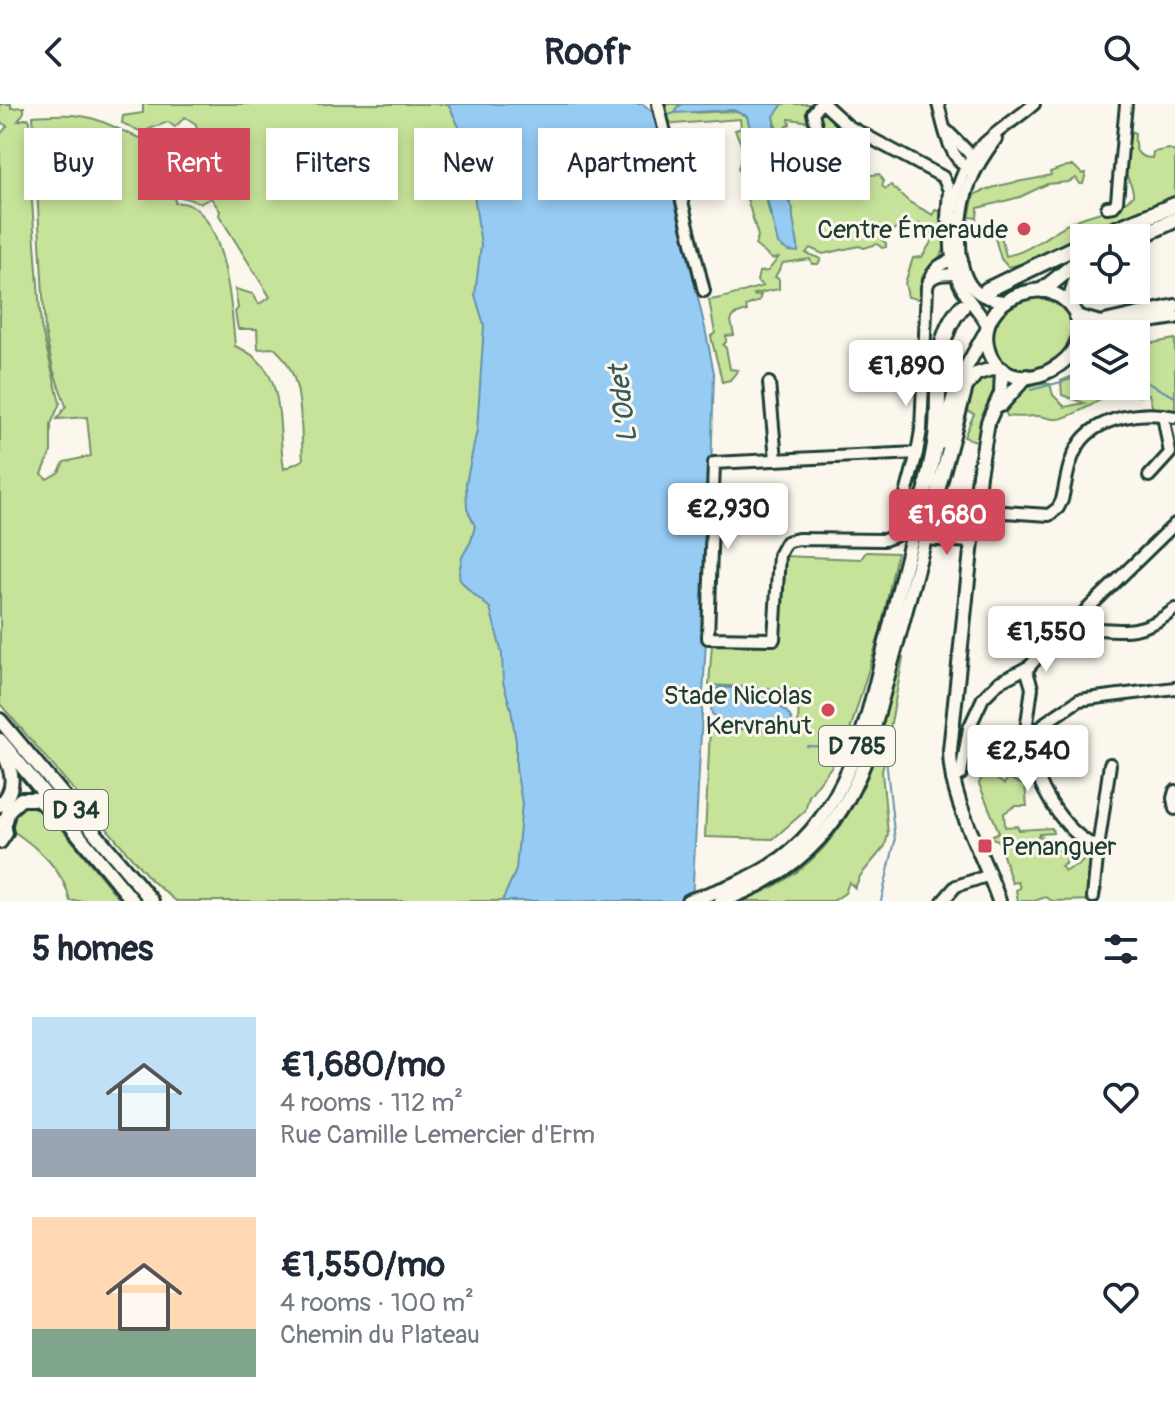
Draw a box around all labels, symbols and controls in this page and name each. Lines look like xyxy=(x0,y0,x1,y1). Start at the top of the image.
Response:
icon: back xyxy=(32,30,76,74)
text: Roofr xyxy=(544,30,631,75)
icon: search xyxy=(1099,30,1143,74)
chip: Buy xyxy=(24,128,122,200)
chip: Rent xyxy=(138,128,250,200)
chip: Filters xyxy=(266,128,398,200)
chip: New xyxy=(414,128,522,200)
chip: Apartment xyxy=(538,128,725,200)
chip: House xyxy=(741,128,870,200)
place label: Centre Émeraude xyxy=(817,214,1008,246)
marker: Centre Émeraude xyxy=(1015,220,1033,238)
map controls xyxy=(1070,224,1150,400)
button: locate xyxy=(1070,224,1150,304)
button: layers xyxy=(1070,320,1150,400)
pin: €1,890 xyxy=(841,340,971,408)
text: €1,890 xyxy=(867,350,945,382)
water label: L'Odet xyxy=(601,360,646,445)
pin: €2,930 xyxy=(663,483,793,551)
pin: €1,680 xyxy=(882,489,1012,557)
text: €2,930 xyxy=(686,493,770,525)
text: €1,680 xyxy=(907,499,987,531)
pin: €1,550 xyxy=(981,606,1111,674)
text: €1,550 xyxy=(1006,616,1086,648)
place label: Stade Nicolas Kervrahut xyxy=(664,680,813,742)
marker: Stade Nicolas Kervrahut xyxy=(819,701,837,719)
pin: €2,540 xyxy=(963,725,1093,793)
road number: D 785 xyxy=(819,726,895,766)
text: €2,540 xyxy=(985,735,1071,767)
road number: D 34 xyxy=(44,790,108,830)
place label: Penanguer xyxy=(1001,831,1117,863)
marker: Penanguer xyxy=(976,837,994,855)
icon: filters xyxy=(1099,927,1143,971)
text: 5 homes xyxy=(32,928,153,971)
text: €1,680/mo xyxy=(280,1044,445,1087)
icon: home xyxy=(96,1049,192,1145)
icon: heart xyxy=(1099,1075,1143,1119)
text: 4 rooms · 112 m² xyxy=(280,1087,463,1119)
text: Rue Camille Lemercier d'Erm xyxy=(280,1119,595,1151)
text: €1,550/mo xyxy=(280,1244,445,1287)
icon: home xyxy=(96,1249,192,1345)
icon: heart xyxy=(1099,1275,1143,1319)
text: 4 rooms · 100 m² xyxy=(280,1287,474,1319)
text: Chemin du Plateau xyxy=(280,1319,480,1351)

